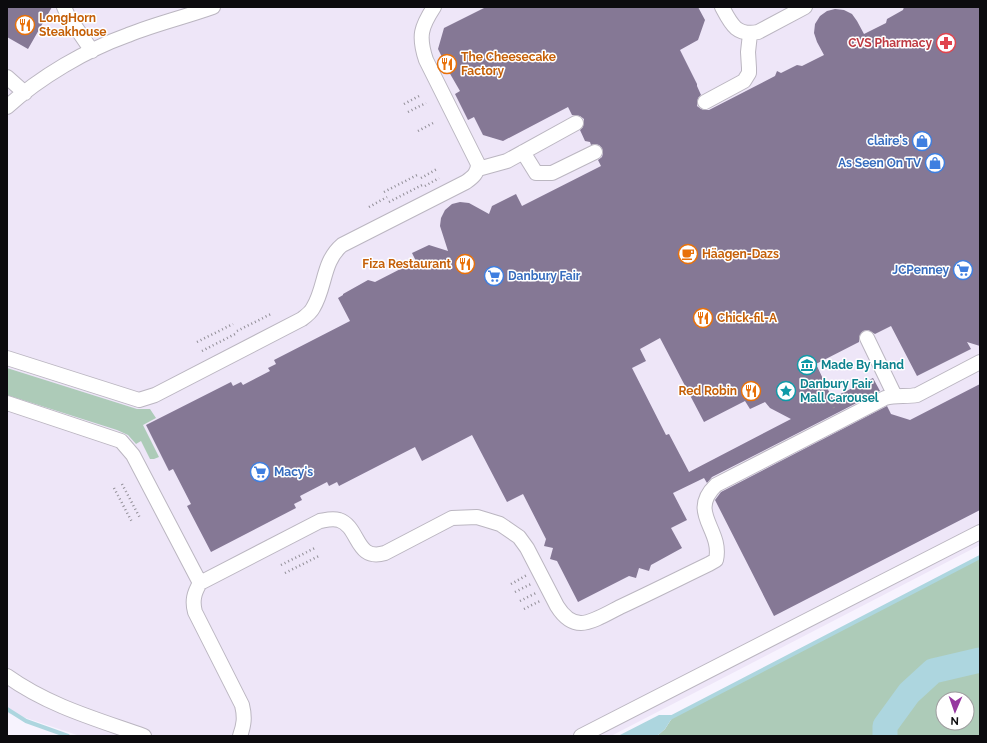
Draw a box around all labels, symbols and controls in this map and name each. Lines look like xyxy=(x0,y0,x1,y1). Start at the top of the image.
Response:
place label: LongHorn Steakhouse xyxy=(39,11,107,39)
restaurant icon: LongHorn Steakhouse xyxy=(14,14,36,36)
pharmacy icon: CVS Pharmacy xyxy=(935,32,957,54)
place label: CVS Pharmacy xyxy=(848,36,932,50)
place label: The Cheesecake Factory xyxy=(461,50,556,78)
restaurant icon: The Cheesecake Factory xyxy=(436,53,458,75)
shop icon: claire's xyxy=(911,130,933,152)
place label: claire's xyxy=(867,134,908,148)
shop icon: As Seen On TV xyxy=(924,152,946,174)
place label: As Seen On TV xyxy=(838,156,922,170)
cafe icon: Häagen-Dazs xyxy=(677,243,699,265)
place label: Häagen-Dazs xyxy=(702,247,779,261)
restaurant icon: Fiza Restaurant xyxy=(454,253,476,275)
place label: Fiza Restaurant xyxy=(362,257,451,271)
supermarket icon: JCPenney xyxy=(952,259,974,281)
place label: JCPenney xyxy=(892,263,949,277)
supermarket icon: Danbury Fair xyxy=(483,265,505,287)
place label: Danbury Fair xyxy=(508,269,581,283)
restaurant icon: Chick-fil-A xyxy=(692,307,714,329)
place label: Chick-fil-A xyxy=(717,311,778,325)
museum icon: Made By Hand xyxy=(796,354,818,376)
place label: Made By Hand xyxy=(821,358,904,372)
place label: Danbury Fair Mall Carousel xyxy=(800,377,879,405)
restaurant icon: Red Robin xyxy=(740,380,762,402)
place icon: Danbury Fair Mall Carousel xyxy=(775,380,797,402)
place label: Red Robin xyxy=(678,384,737,398)
supermarket icon: Macy's xyxy=(249,461,271,483)
place label: Macy's xyxy=(274,465,313,479)
north arrow xyxy=(935,691,975,731)
text: N xyxy=(950,714,959,727)

